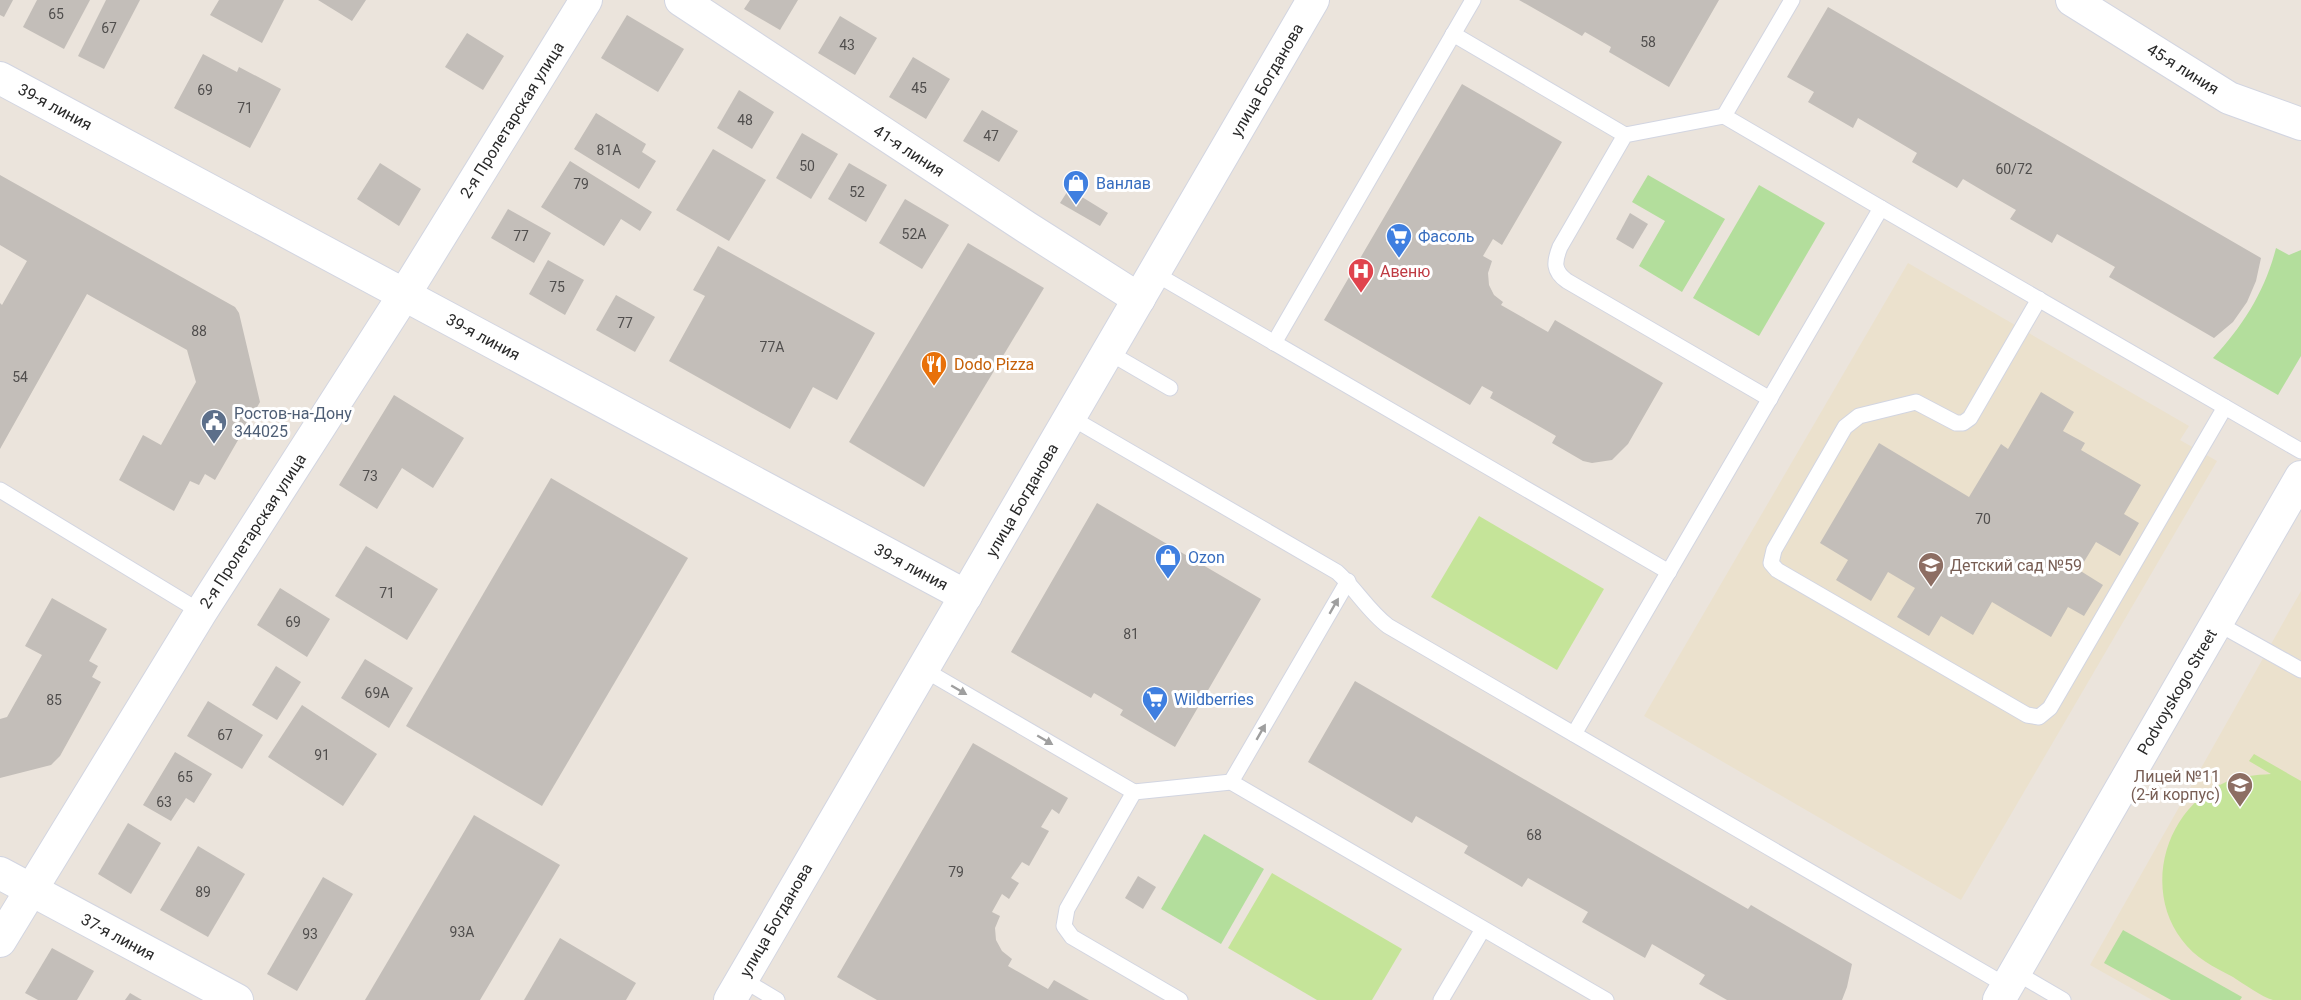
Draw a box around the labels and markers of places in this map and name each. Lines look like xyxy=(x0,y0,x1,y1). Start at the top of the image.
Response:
shop icon: Ванлав xyxy=(1061,168,1091,206)
place label: Ванлав xyxy=(1096,174,1151,193)
supermarket icon: Фасоль xyxy=(1384,221,1414,259)
place label: Фасоль xyxy=(1418,227,1474,246)
hospital icon: Авеню xyxy=(1346,256,1376,294)
place label: Авеню xyxy=(1380,262,1430,281)
restaurant icon: Dodo Pizza xyxy=(919,349,949,387)
place label: Dodo Pizza xyxy=(954,355,1034,374)
place label: Ростов-на-Дону 344025 xyxy=(234,404,352,441)
public building icon: Ростов-на-Дону 344025 xyxy=(199,407,229,445)
shop icon: Ozon xyxy=(1153,542,1183,580)
place label: Ozon xyxy=(1188,548,1225,567)
school or university icon: Детский сад №59 xyxy=(1916,550,1946,588)
place label: Детский сад №59 xyxy=(1950,556,2082,575)
supermarket icon: Wildberries xyxy=(1140,684,1170,722)
place label: Wildberries xyxy=(1174,690,1254,709)
place label: Лицей №11 (2-й корпус) xyxy=(2131,767,2220,804)
school or university icon: Лицей №11 (2-й корпус) xyxy=(2225,770,2255,808)

